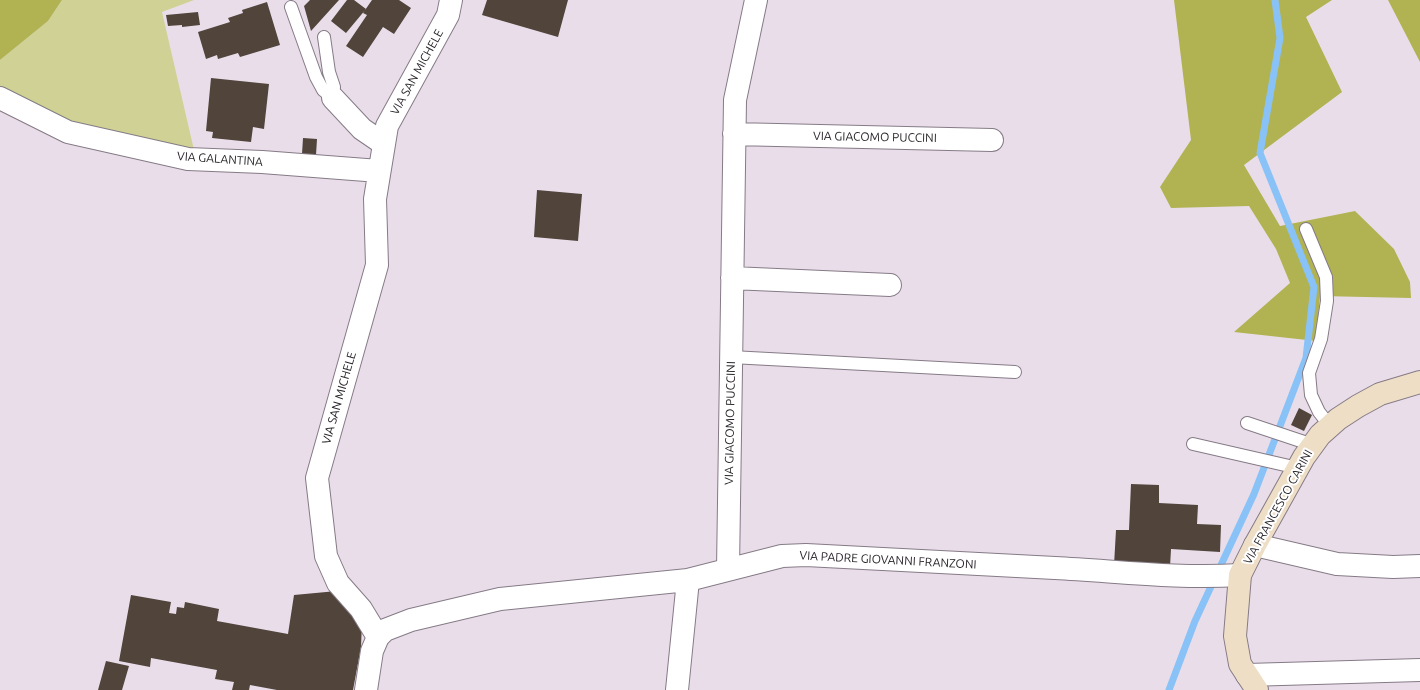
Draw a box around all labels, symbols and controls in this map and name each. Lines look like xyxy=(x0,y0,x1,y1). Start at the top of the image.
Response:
street label: VIA SAN MICHELE xyxy=(388,27,446,117)
street label: VIA GIACOMO PUCCINI xyxy=(813,129,937,145)
street label: VIA GALANTINA xyxy=(177,149,263,169)
street label: VIA SAN MICHELE xyxy=(319,350,359,446)
street label: VIA GIACOMO PUCCINI xyxy=(722,361,738,485)
street label: VIA FRANCESCO CARINI xyxy=(1240,447,1316,567)
street label: VIA PADRE GIOVANNI FRANZONI xyxy=(799,548,977,572)

